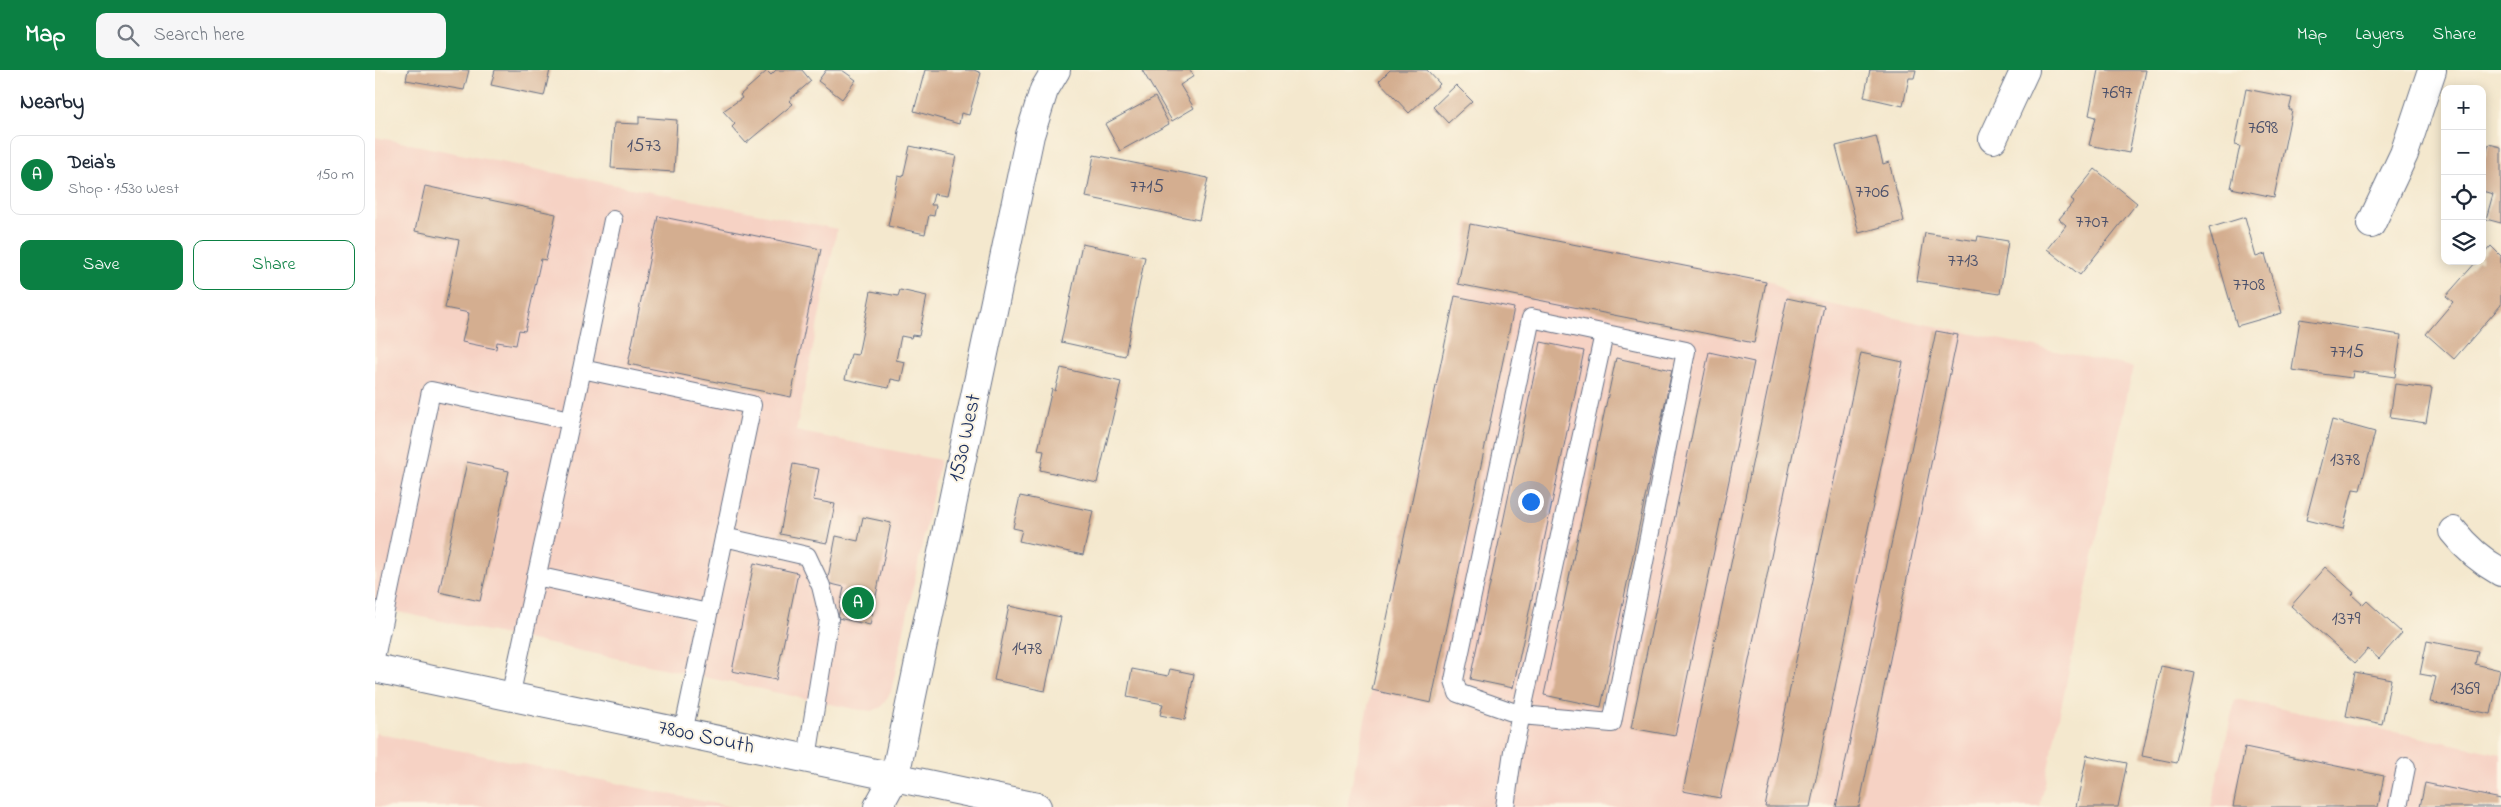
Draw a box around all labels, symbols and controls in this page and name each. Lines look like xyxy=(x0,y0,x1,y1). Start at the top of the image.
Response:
search box xyxy=(96,13,446,58)
text: Map xyxy=(25,18,66,53)
icon: search xyxy=(114,21,142,49)
text: Search here xyxy=(154,22,245,49)
text: Map xyxy=(2297,22,2327,48)
text: Layers xyxy=(2355,22,2405,48)
text: Share xyxy=(2433,22,2476,48)
house number: 7697 xyxy=(2101,79,2133,108)
map controls xyxy=(2441,85,2486,265)
button: + xyxy=(2441,85,2486,130)
text: Nearby xyxy=(20,88,84,118)
house number: 7698 xyxy=(2248,114,2278,143)
button: − xyxy=(2441,130,2486,175)
house number: 1573 xyxy=(627,132,661,161)
text: Deia's xyxy=(68,150,116,177)
text: A xyxy=(32,163,42,187)
text: 150 m xyxy=(316,163,354,187)
house number: 7715 xyxy=(1130,173,1164,202)
button: locate xyxy=(2441,175,2486,220)
text: Shop · 1530 West xyxy=(68,177,179,201)
house number: 7706 xyxy=(1855,178,1889,207)
house number: 7707 xyxy=(2075,208,2109,237)
button: layers xyxy=(2441,220,2486,265)
button: Save xyxy=(20,240,183,290)
button: Share xyxy=(193,240,355,290)
house number: 7713 xyxy=(1947,247,1979,276)
house number: 7708 xyxy=(2233,271,2265,300)
house number: 7715 xyxy=(2330,338,2364,367)
street label: 1530 West xyxy=(941,390,991,485)
house number: 1378 xyxy=(2330,446,2360,475)
your location xyxy=(1518,489,1544,515)
pin: A xyxy=(842,584,874,622)
house number: 1379 xyxy=(2332,605,2360,634)
house number: 1478 xyxy=(1012,635,1042,664)
house number: 1369 xyxy=(2450,675,2480,704)
street label: 7800 South xyxy=(655,712,757,764)

